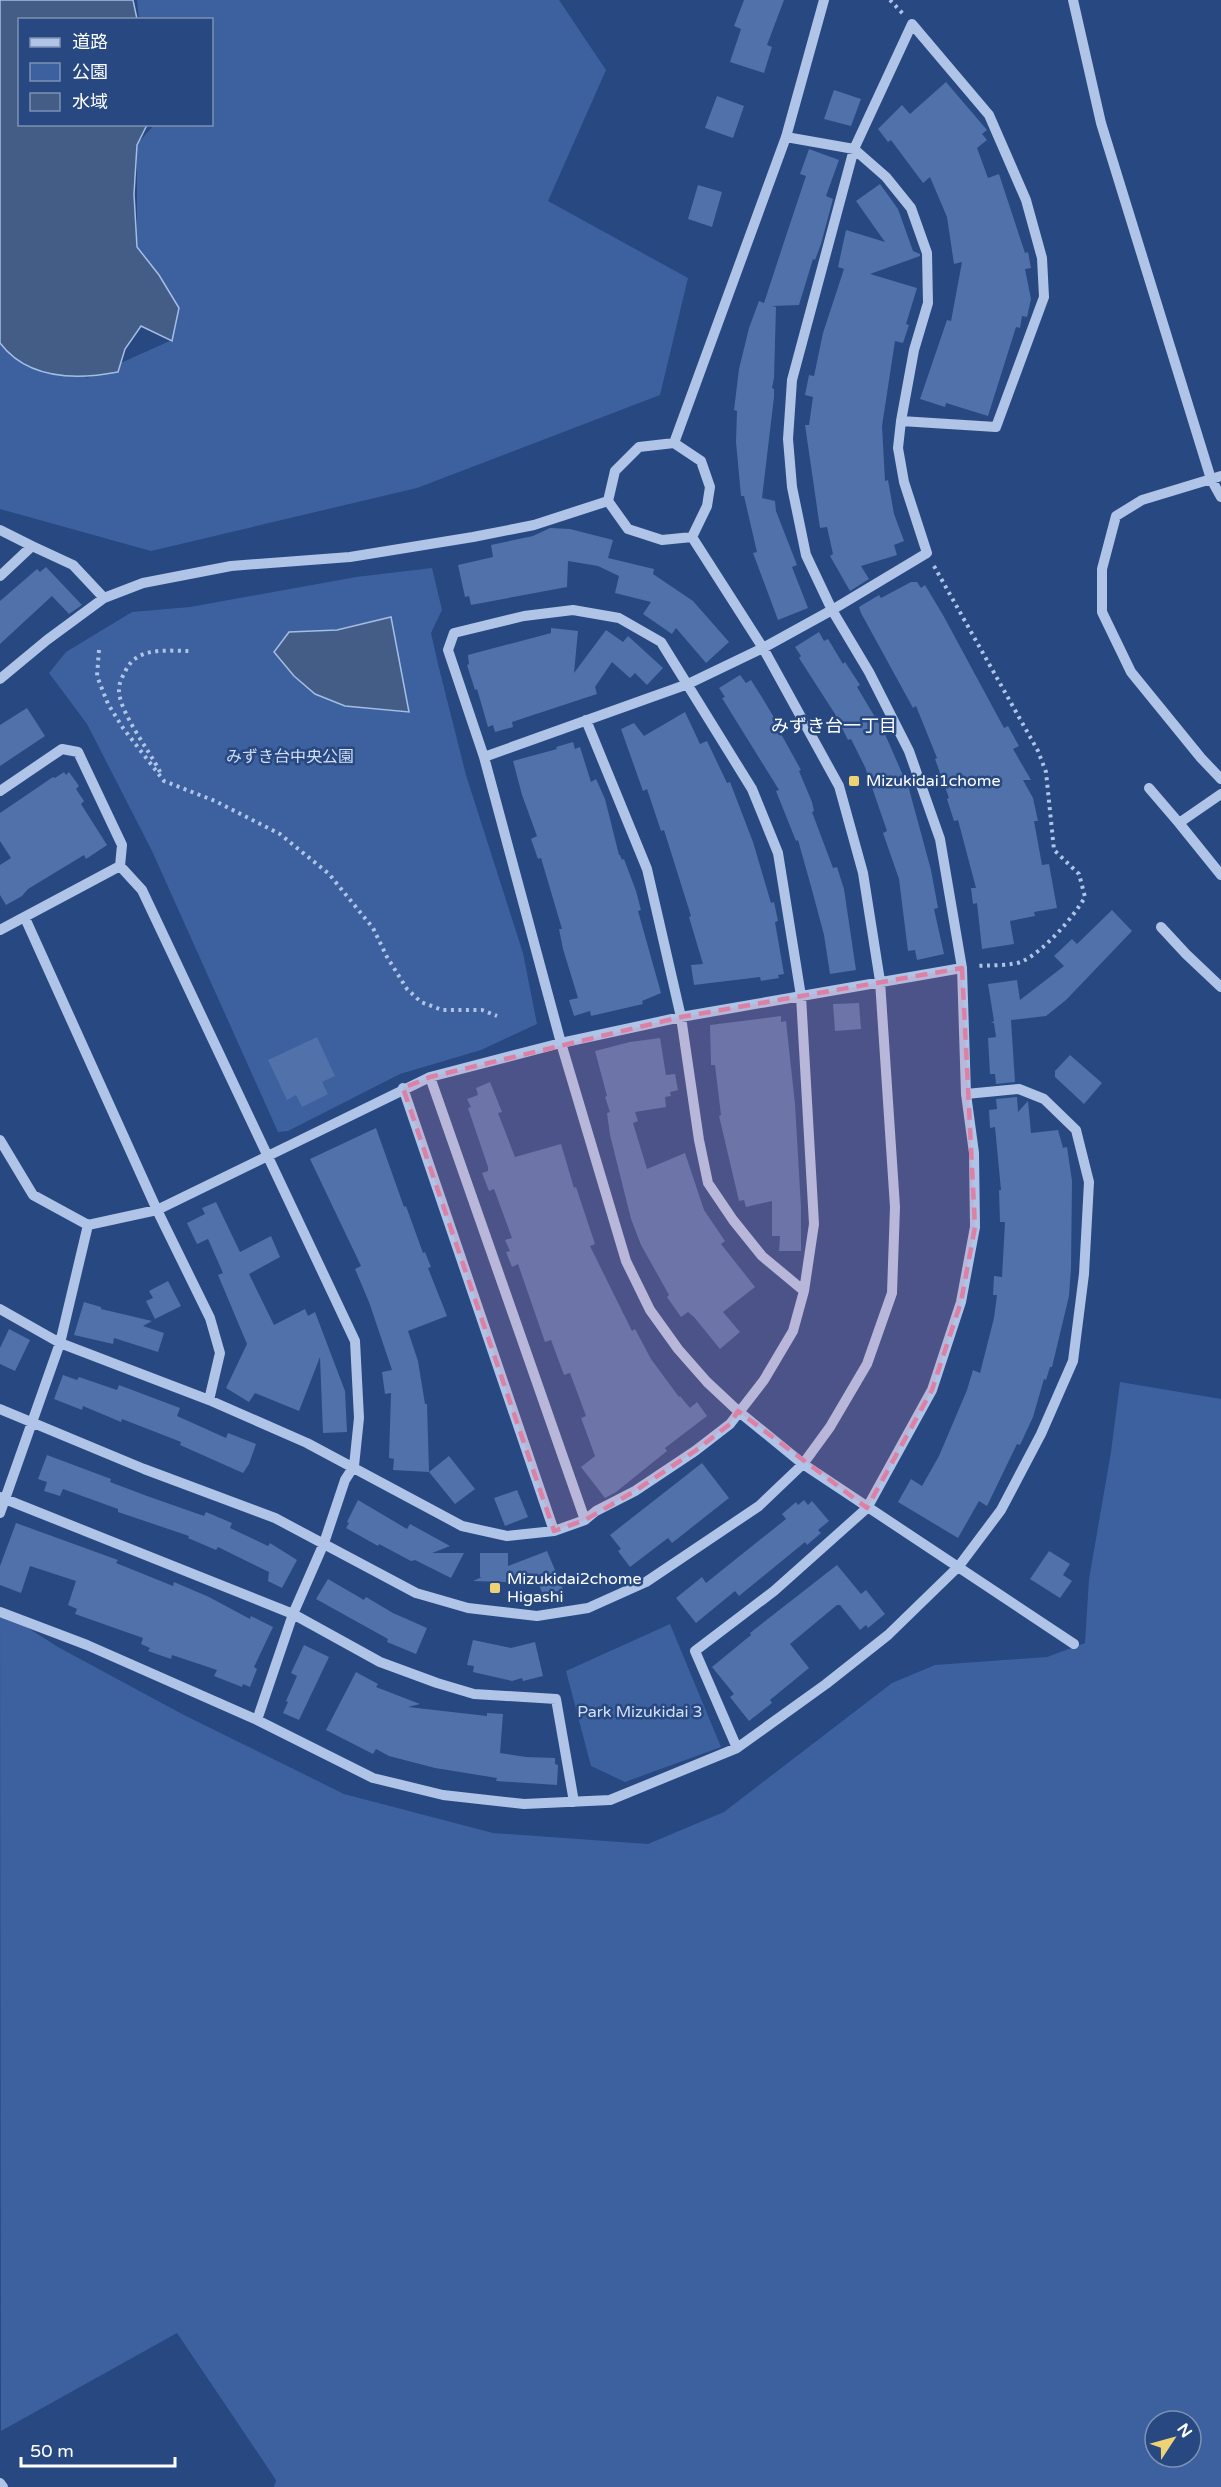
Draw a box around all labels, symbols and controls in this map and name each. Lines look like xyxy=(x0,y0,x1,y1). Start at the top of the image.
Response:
legend xyxy=(18,18,213,126)
text: 道路 xyxy=(72,31,108,53)
text: 公園 xyxy=(72,61,108,83)
text: 水域 xyxy=(72,91,108,113)
district label: みずき台一丁目 xyxy=(771,715,897,737)
park label: みずき台中央公園 xyxy=(226,747,354,767)
place label: Mizukidai1chome xyxy=(866,771,1001,791)
marker: Mizukidai1chome xyxy=(847,774,861,788)
place label: Mizukidai2chome Higashi xyxy=(507,1569,642,1607)
marker: Mizukidai2chome Higashi xyxy=(488,1581,502,1595)
park label: Park Mizukidai 3 xyxy=(577,1702,703,1722)
north arrow xyxy=(1143,2409,1203,2469)
text: N xyxy=(1172,2420,1196,2442)
scale bar xyxy=(21,2430,176,2468)
text: 50 m xyxy=(30,2440,74,2462)

